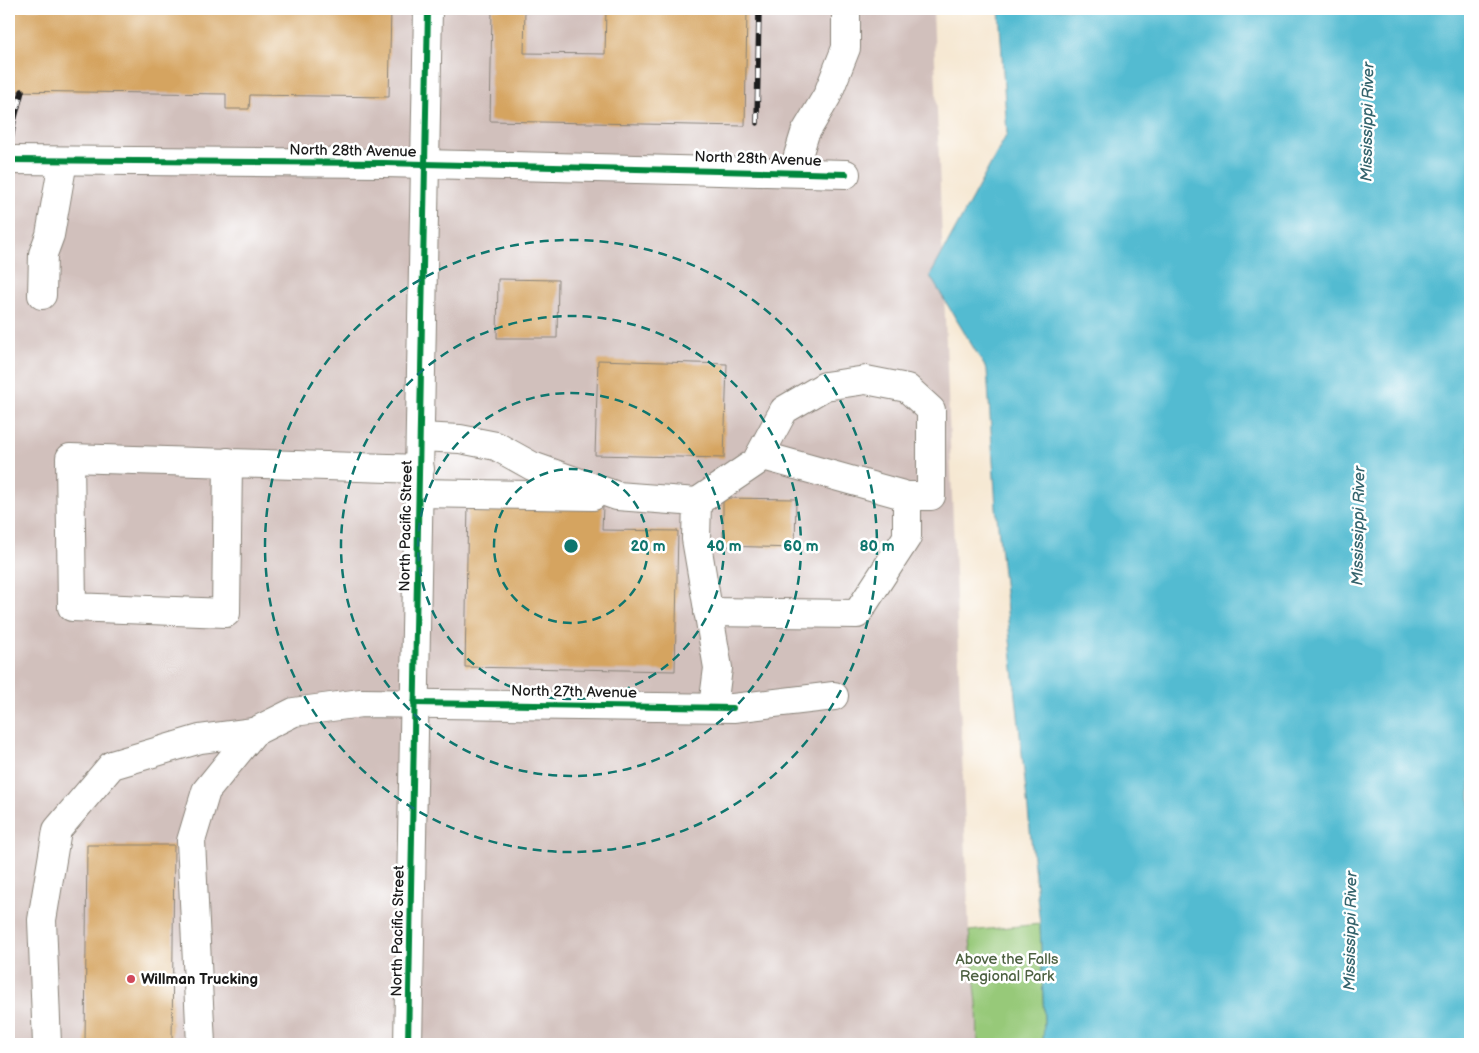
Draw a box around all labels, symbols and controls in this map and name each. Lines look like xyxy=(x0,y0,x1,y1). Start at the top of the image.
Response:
water label: Mississippi River xyxy=(1357,61,1379,182)
street label: North 28th Avenue xyxy=(289,140,417,162)
street label: North 28th Avenue xyxy=(694,147,822,171)
street label: North Pacific Street xyxy=(395,460,417,592)
water label: Mississippi River xyxy=(1348,465,1370,586)
centre of rings xyxy=(562,537,580,555)
text: 20 m xyxy=(631,537,666,556)
text: 40 m xyxy=(706,537,742,556)
text: 60 m xyxy=(783,537,819,556)
text: 80 m xyxy=(859,537,895,556)
street label: North 27th Avenue xyxy=(511,681,637,703)
street label: North Pacific Street xyxy=(387,865,409,997)
water label: Mississippi River xyxy=(1340,870,1362,991)
park label: Above the Falls Regional Park xyxy=(956,950,1059,986)
place label: Willman Trucking xyxy=(141,970,258,989)
marker: Willman Trucking xyxy=(125,973,137,985)

